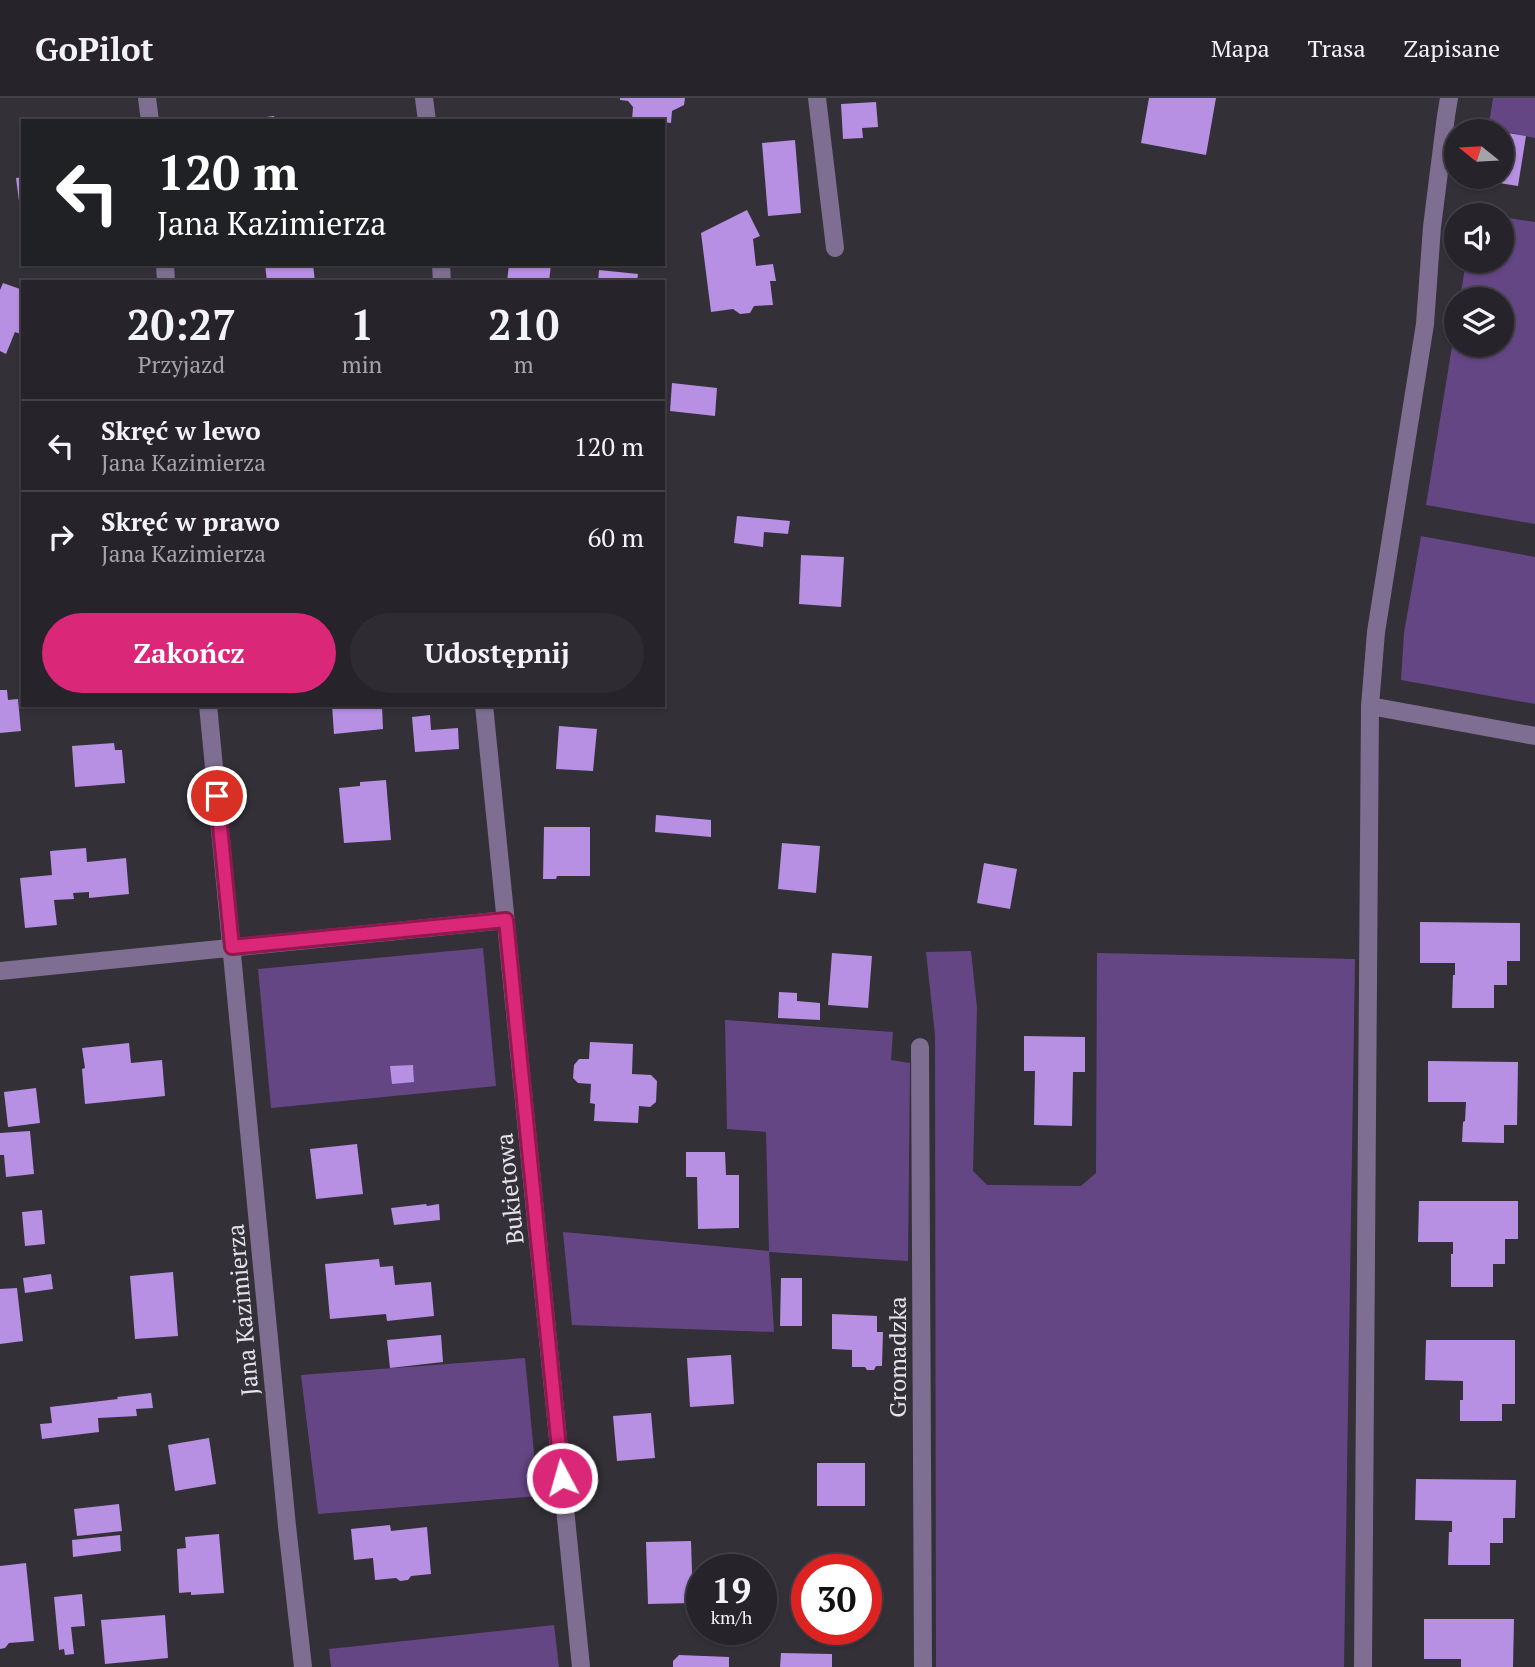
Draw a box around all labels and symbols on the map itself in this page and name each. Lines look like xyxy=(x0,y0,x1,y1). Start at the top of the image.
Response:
north arrow xyxy=(1444,119,1514,189)
pin xyxy=(187,766,247,826)
street label: Bukietowa xyxy=(487,1132,531,1246)
street label: Jana Kazimierza xyxy=(219,1223,265,1397)
street label: Gromadzka xyxy=(881,1296,913,1418)
position arrow xyxy=(525,1441,599,1515)
speed limit sign: 30 xyxy=(791,1554,882,1645)

